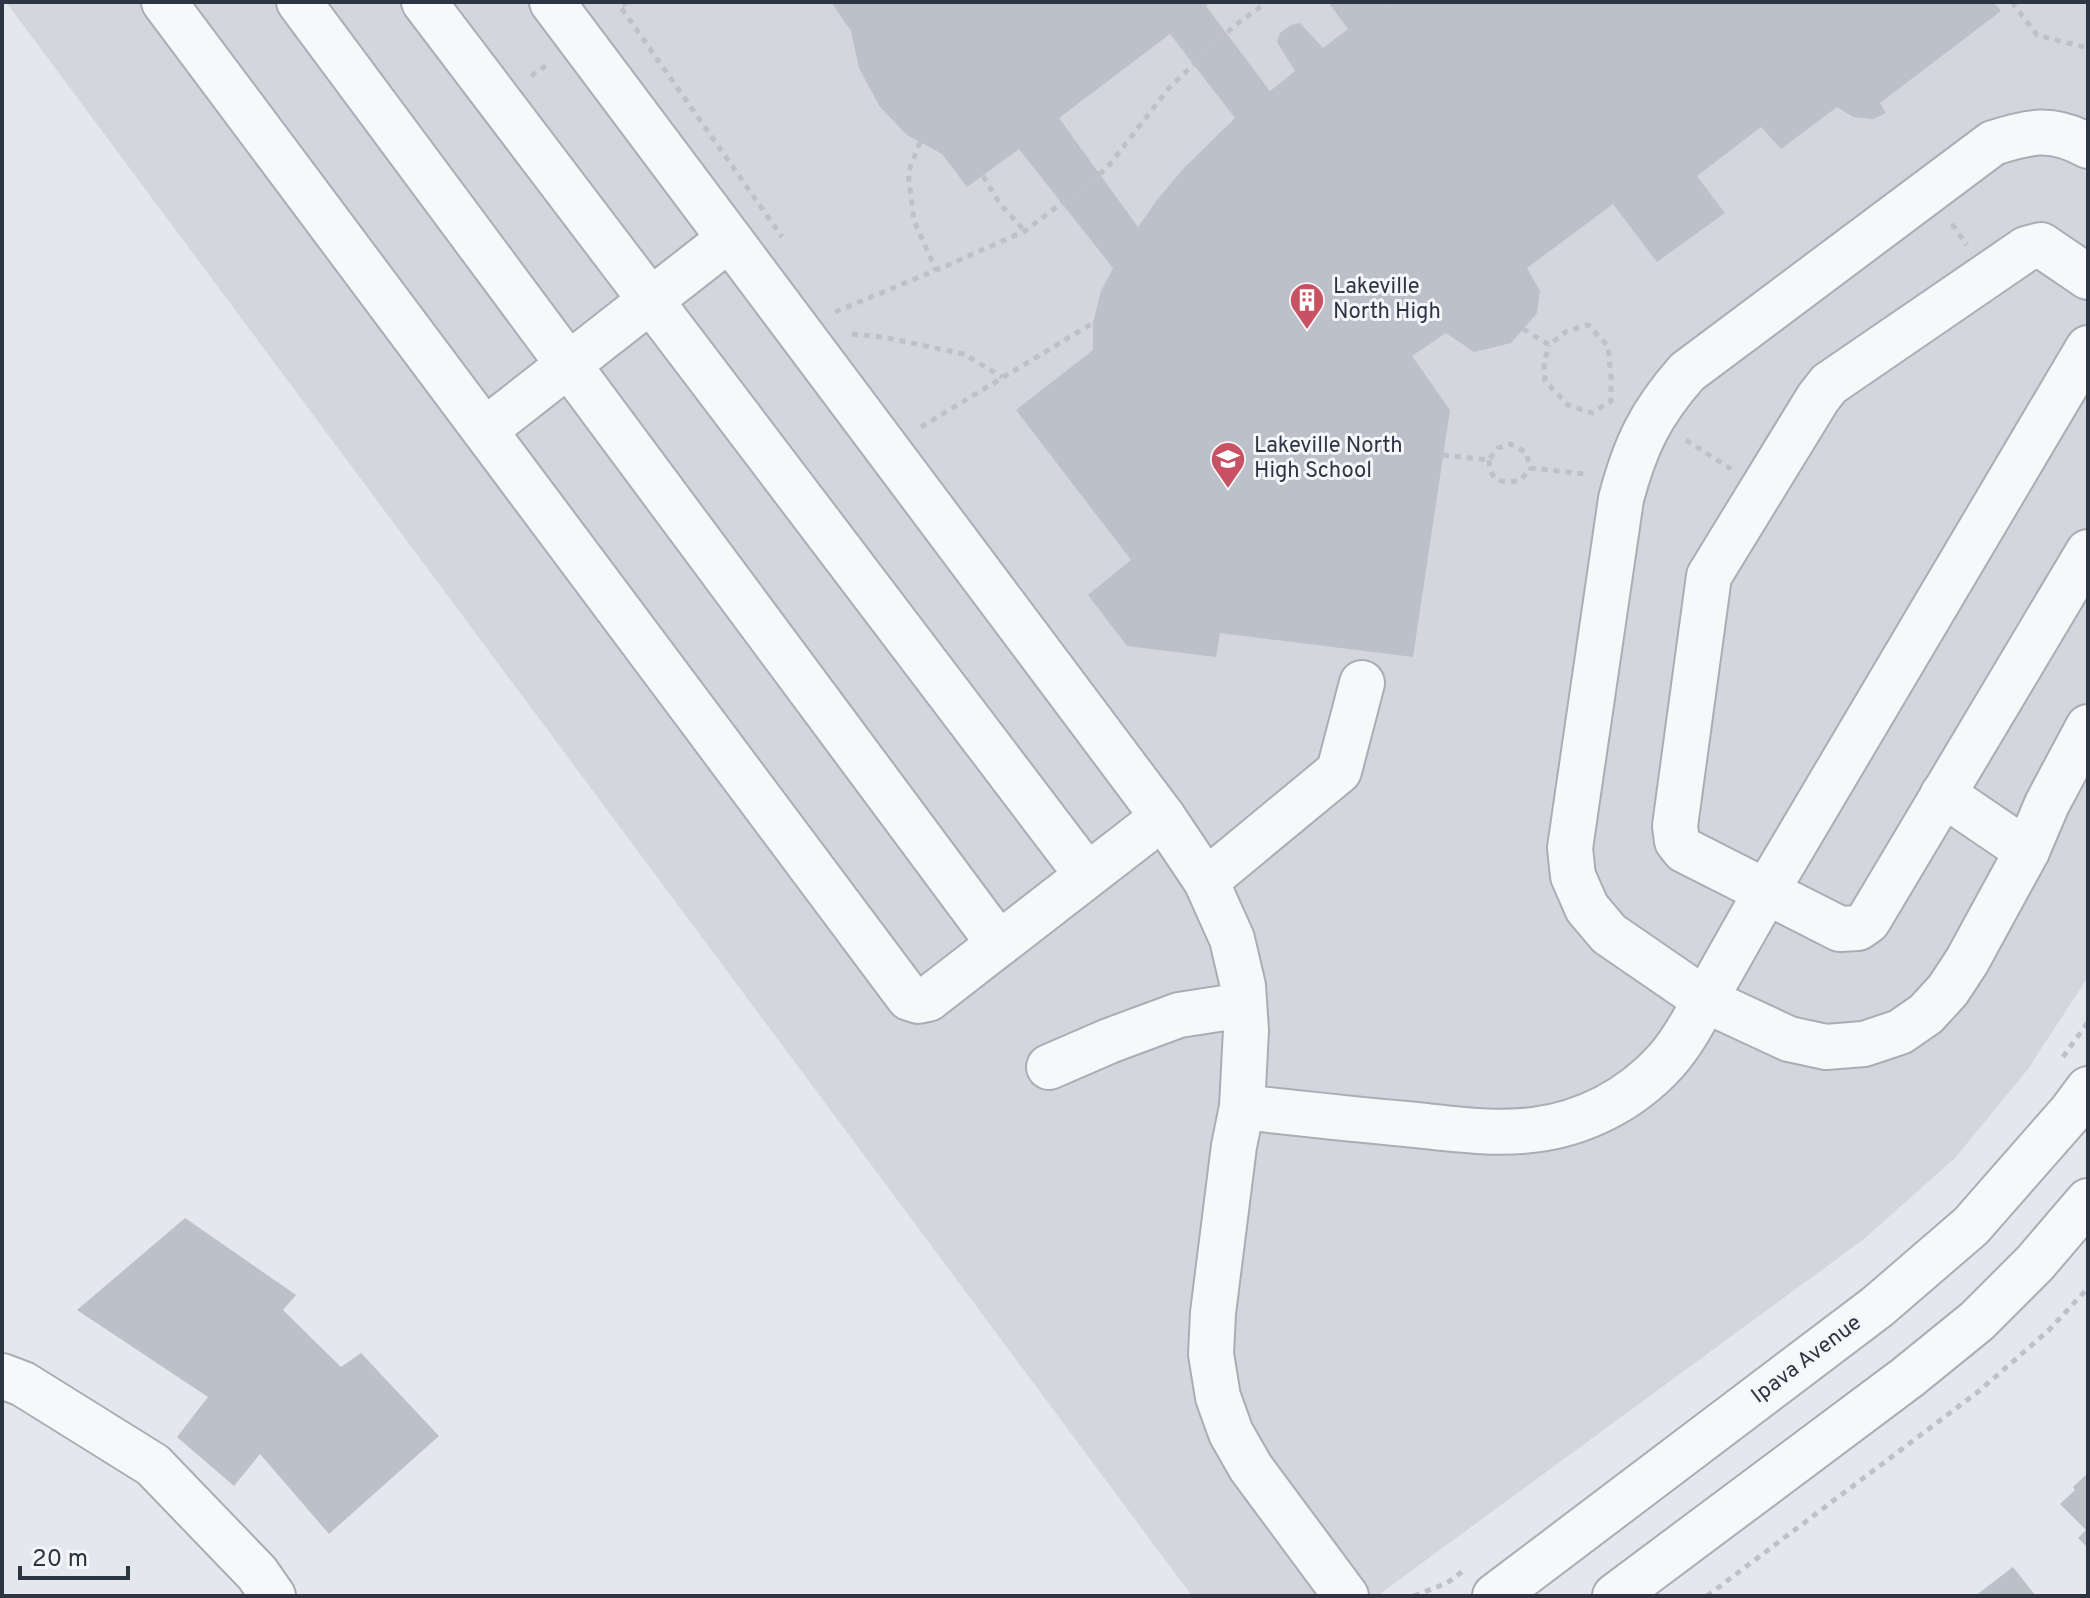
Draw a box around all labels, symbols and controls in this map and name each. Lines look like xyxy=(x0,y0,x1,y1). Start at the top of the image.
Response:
place label: Lakeville North High xyxy=(1333,274,1441,326)
building icon: Lakeville North High xyxy=(1288,281,1326,331)
place label: Lakeville North High School xyxy=(1254,433,1403,485)
school or university icon: Lakeville North High School xyxy=(1209,440,1247,490)
street label: Ipava Avenue xyxy=(1747,1310,1867,1410)
scale bar xyxy=(20,1530,128,1580)
text: 20 m xyxy=(32,1545,88,1575)

